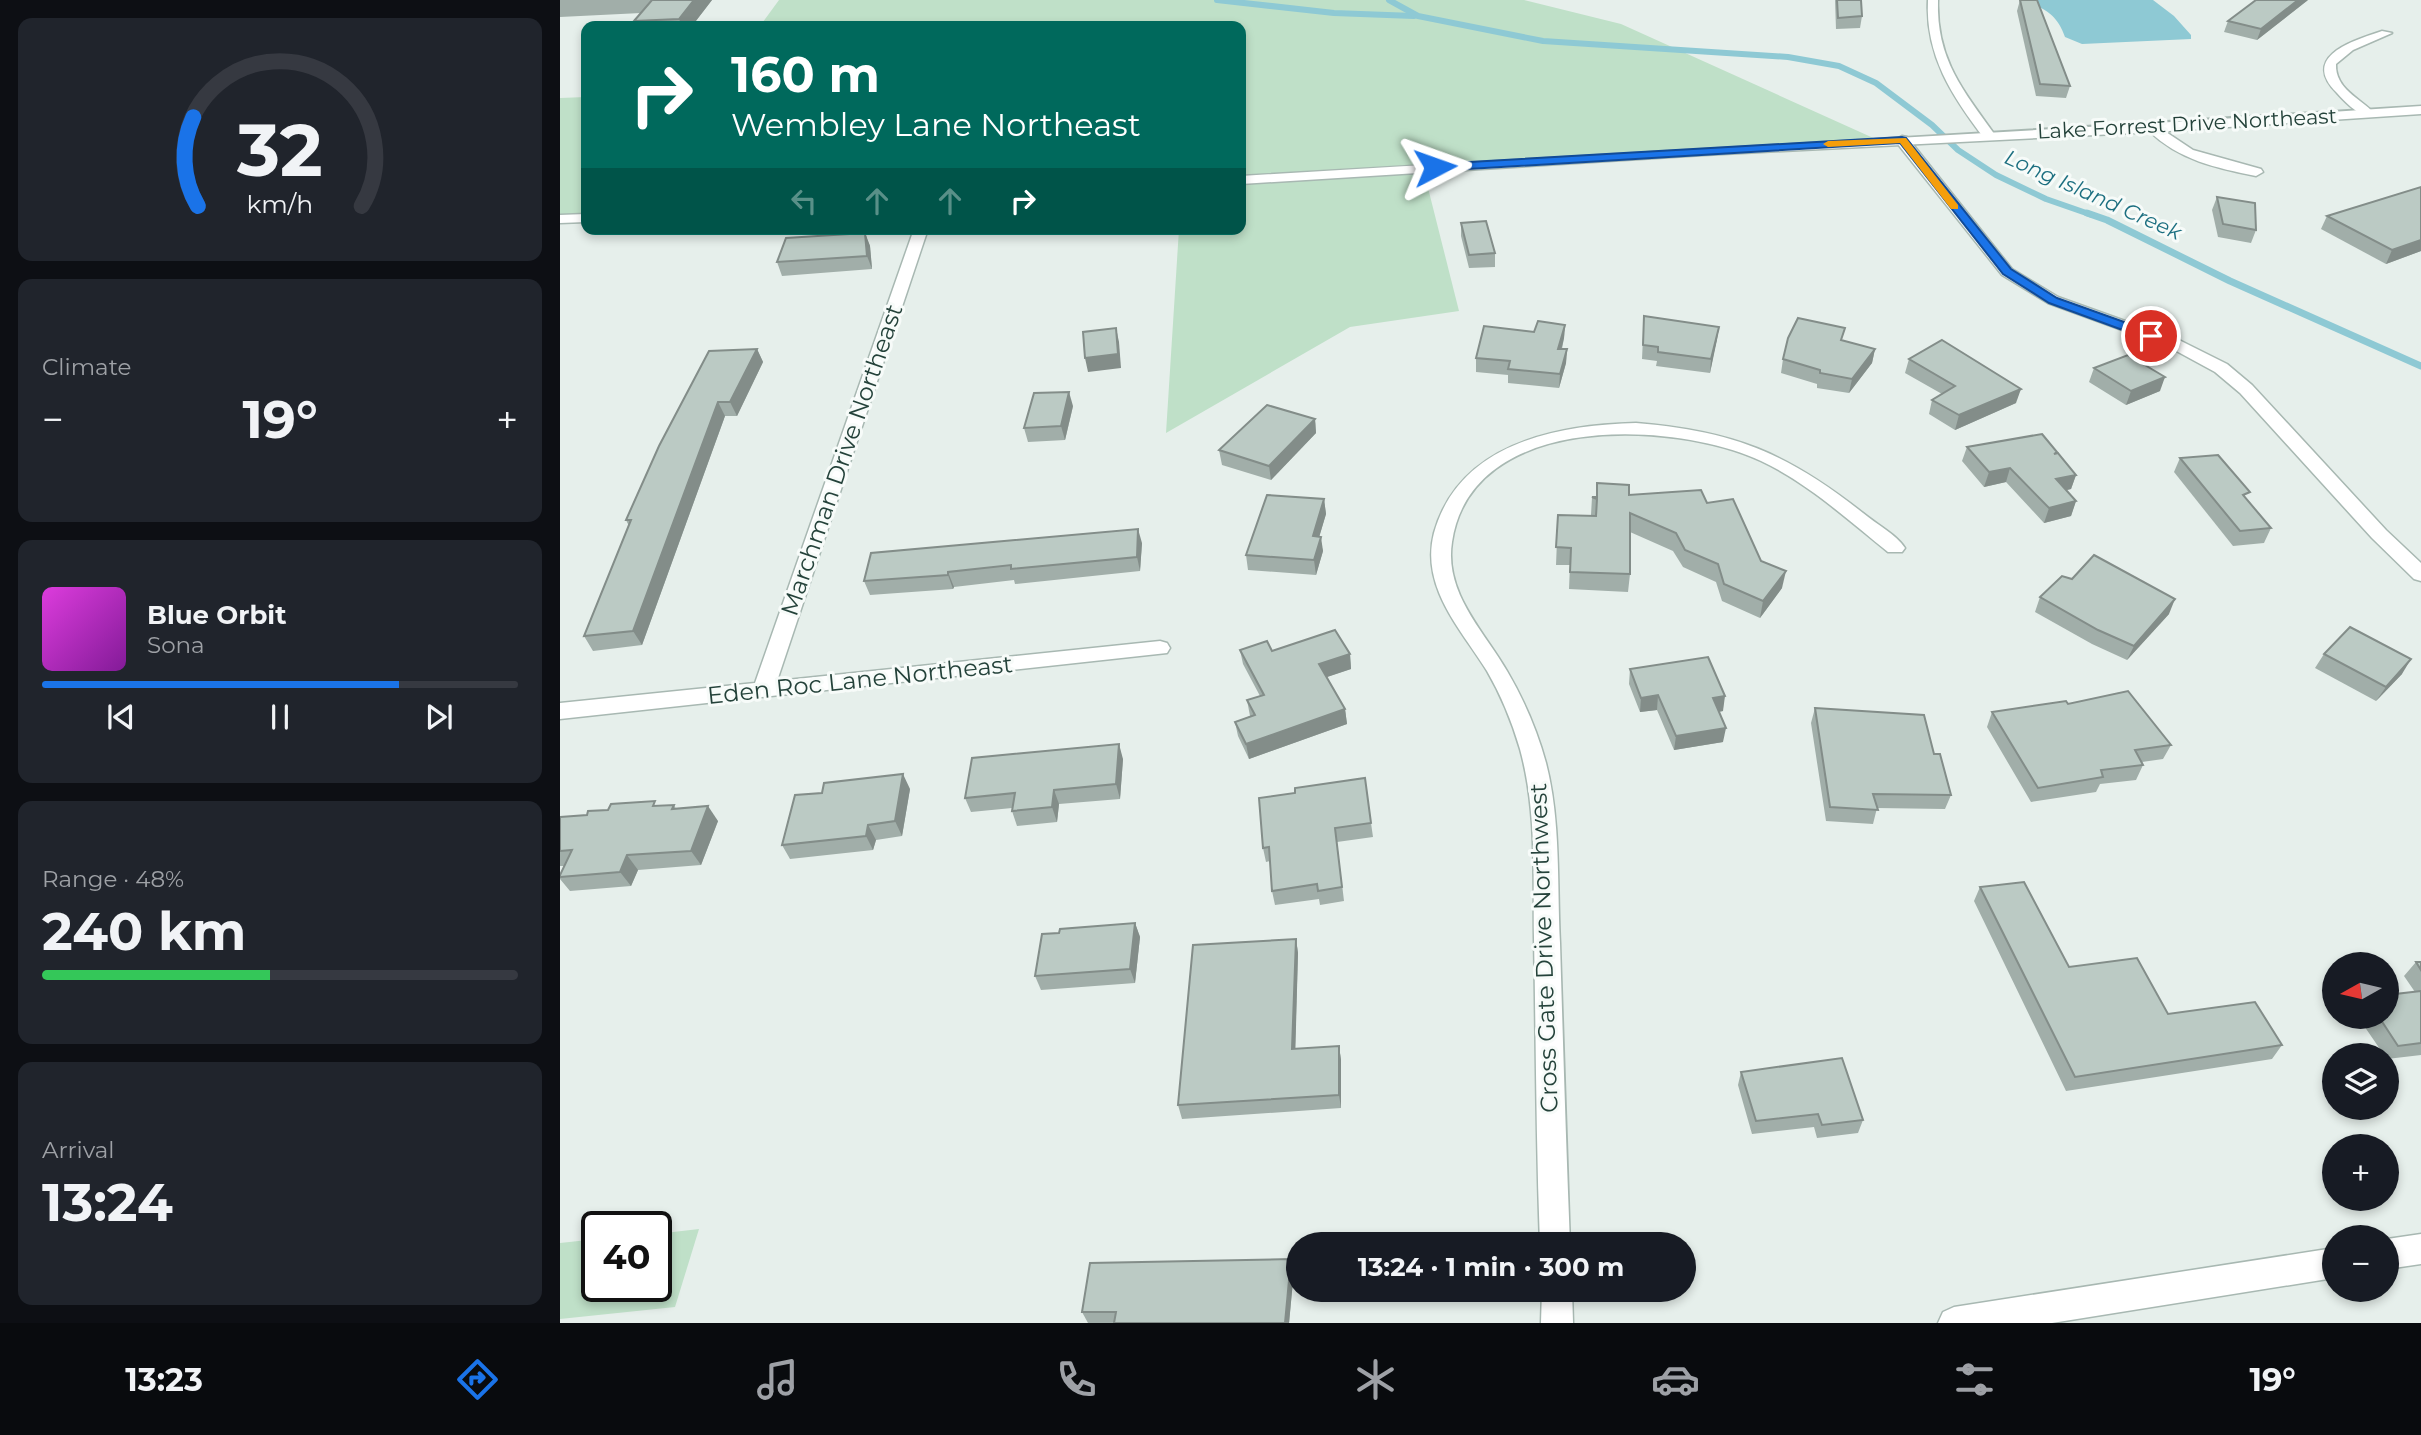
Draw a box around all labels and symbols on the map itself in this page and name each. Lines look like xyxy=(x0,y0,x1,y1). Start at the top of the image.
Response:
street label: Lake Forrest Drive Northeast xyxy=(2036,103,2338,144)
position arrow xyxy=(1398,130,1472,204)
water label: Long Island Creek xyxy=(2001,144,2187,245)
street label: Marchman Drive Northeast xyxy=(775,300,909,619)
pin xyxy=(2121,306,2181,366)
street label: Eden Roc Lane Northeast xyxy=(706,649,1014,710)
street label: Cross Gate Drive Northwest xyxy=(1523,782,1564,1113)
north arrow xyxy=(2322,952,2399,1029)
speed limit sign: 40 xyxy=(581,1211,672,1302)

